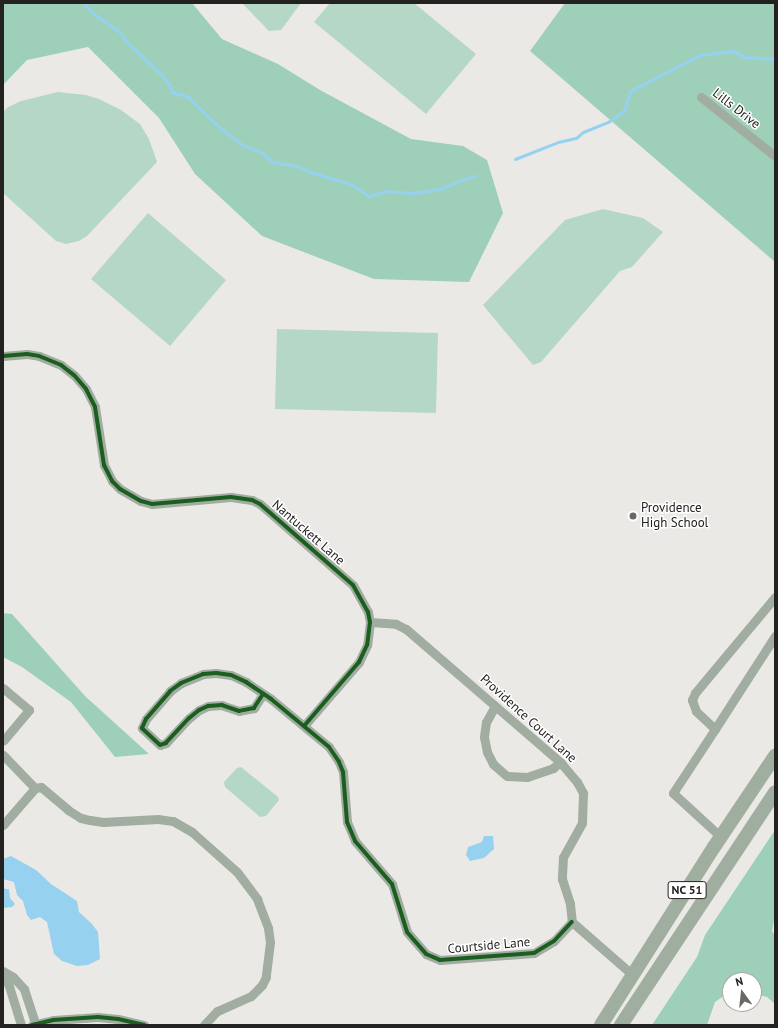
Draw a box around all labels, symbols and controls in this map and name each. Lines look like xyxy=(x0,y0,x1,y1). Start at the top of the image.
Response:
street label: Lills Drive xyxy=(709,86,763,132)
street label: Nantuckett Lane xyxy=(268,497,348,569)
place label: Providence High School xyxy=(641,501,708,532)
marker: Providence High School xyxy=(628,511,638,521)
street label: Providence Court Lane xyxy=(477,672,579,766)
road number: NC 51 xyxy=(667,880,707,900)
street label: Courtside Lane xyxy=(447,935,531,957)
north arrow xyxy=(722,972,762,1012)
text: N xyxy=(734,974,744,989)

